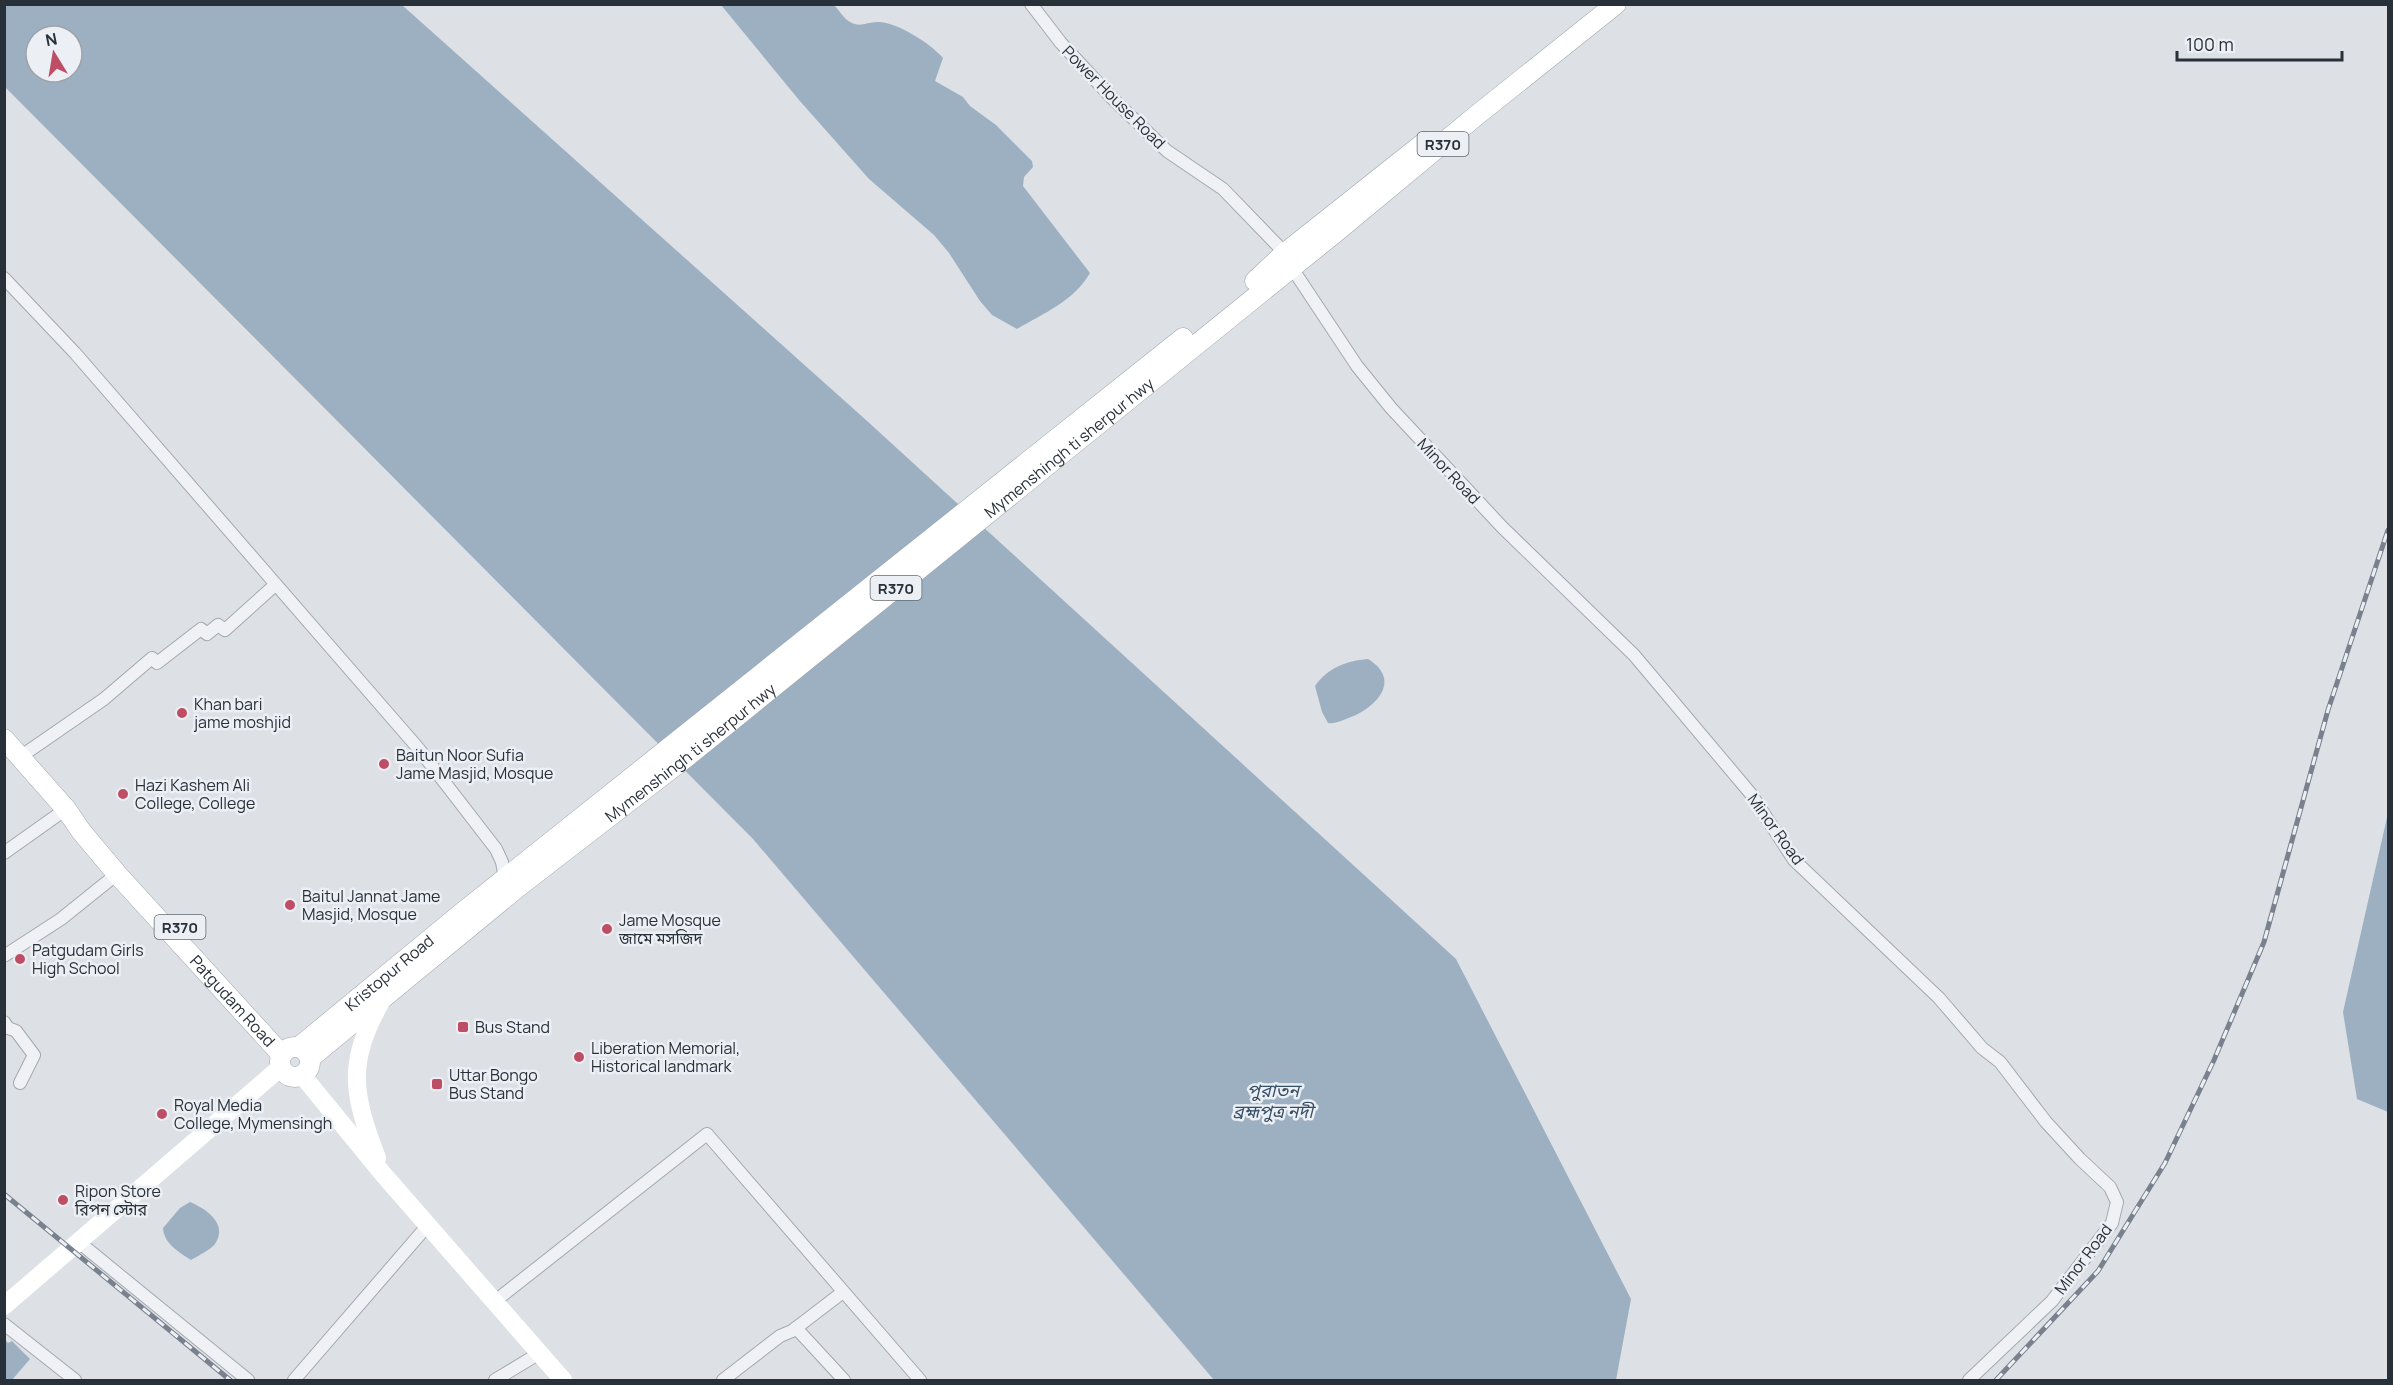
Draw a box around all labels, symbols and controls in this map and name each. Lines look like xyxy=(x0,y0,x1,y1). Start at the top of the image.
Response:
north arrow xyxy=(24,24,84,84)
scale bar xyxy=(2177,24,2342,62)
text: N xyxy=(43,27,59,51)
text: 100 m xyxy=(2186,32,2234,56)
street label: Power House Road xyxy=(1057,40,1171,154)
road number: R370 xyxy=(1418,132,1468,156)
street label: Mymenshingh ti sherpur hwy xyxy=(980,372,1159,523)
street label: Minor Road xyxy=(1413,433,1485,509)
road number: R370 xyxy=(870,576,922,600)
street label: Mymenshingh ti sherpur hwy xyxy=(600,678,781,827)
place label: Khan bari jame moshjid xyxy=(193,693,291,733)
marker: Khan bari jame moshjid xyxy=(175,706,189,720)
place label: Baitun Noor Sufia Jame Masjid, Mosque xyxy=(396,744,553,784)
marker: Baitun Noor Sufia Jame Masjid, Mosque xyxy=(377,757,391,771)
place label: Hazi Kashem Ali College, College xyxy=(135,774,255,814)
marker: Hazi Kashem Ali College, College xyxy=(116,787,130,801)
street label: Minor Road xyxy=(1743,789,1809,869)
place label: Baitul Jannat Jame Masjid, Mosque xyxy=(302,885,440,925)
marker: Baitul Jannat Jame Masjid, Mosque xyxy=(283,898,297,912)
place label: Jame Mosque জামে মসজিদ xyxy=(618,909,721,949)
road number: R370 xyxy=(154,915,206,939)
marker: Jame Mosque জামে মসজিদ xyxy=(600,922,614,936)
street label: Kristopur Road xyxy=(340,930,438,1016)
place label: Patgudam Girls High School xyxy=(32,939,144,979)
street label: Patgudam Road xyxy=(185,950,280,1051)
marker: Patgudam Girls High School xyxy=(13,952,27,966)
place label: Bus Stand xyxy=(475,1016,550,1038)
marker: Bus Stand xyxy=(456,1020,470,1034)
place label: Liberation Memorial, Historical landmark xyxy=(591,1037,740,1077)
marker: Liberation Memorial, Historical landmark xyxy=(572,1050,586,1064)
place label: Uttar Bongo Bus Stand xyxy=(449,1064,538,1104)
marker: Uttar Bongo Bus Stand xyxy=(430,1077,444,1091)
water label: পুরাতন ব্রহ্মপুত্র নদী xyxy=(1233,1078,1316,1123)
place label: Royal Media College, Mymensingh xyxy=(174,1094,332,1134)
marker: Royal Media College, Mymensingh xyxy=(155,1107,169,1121)
place label: Ripon Store রিপন স্টোর xyxy=(74,1180,161,1220)
marker: Ripon Store রিপন স্টোর xyxy=(56,1193,70,1207)
street label: Minor Road xyxy=(2049,1219,2117,1299)

